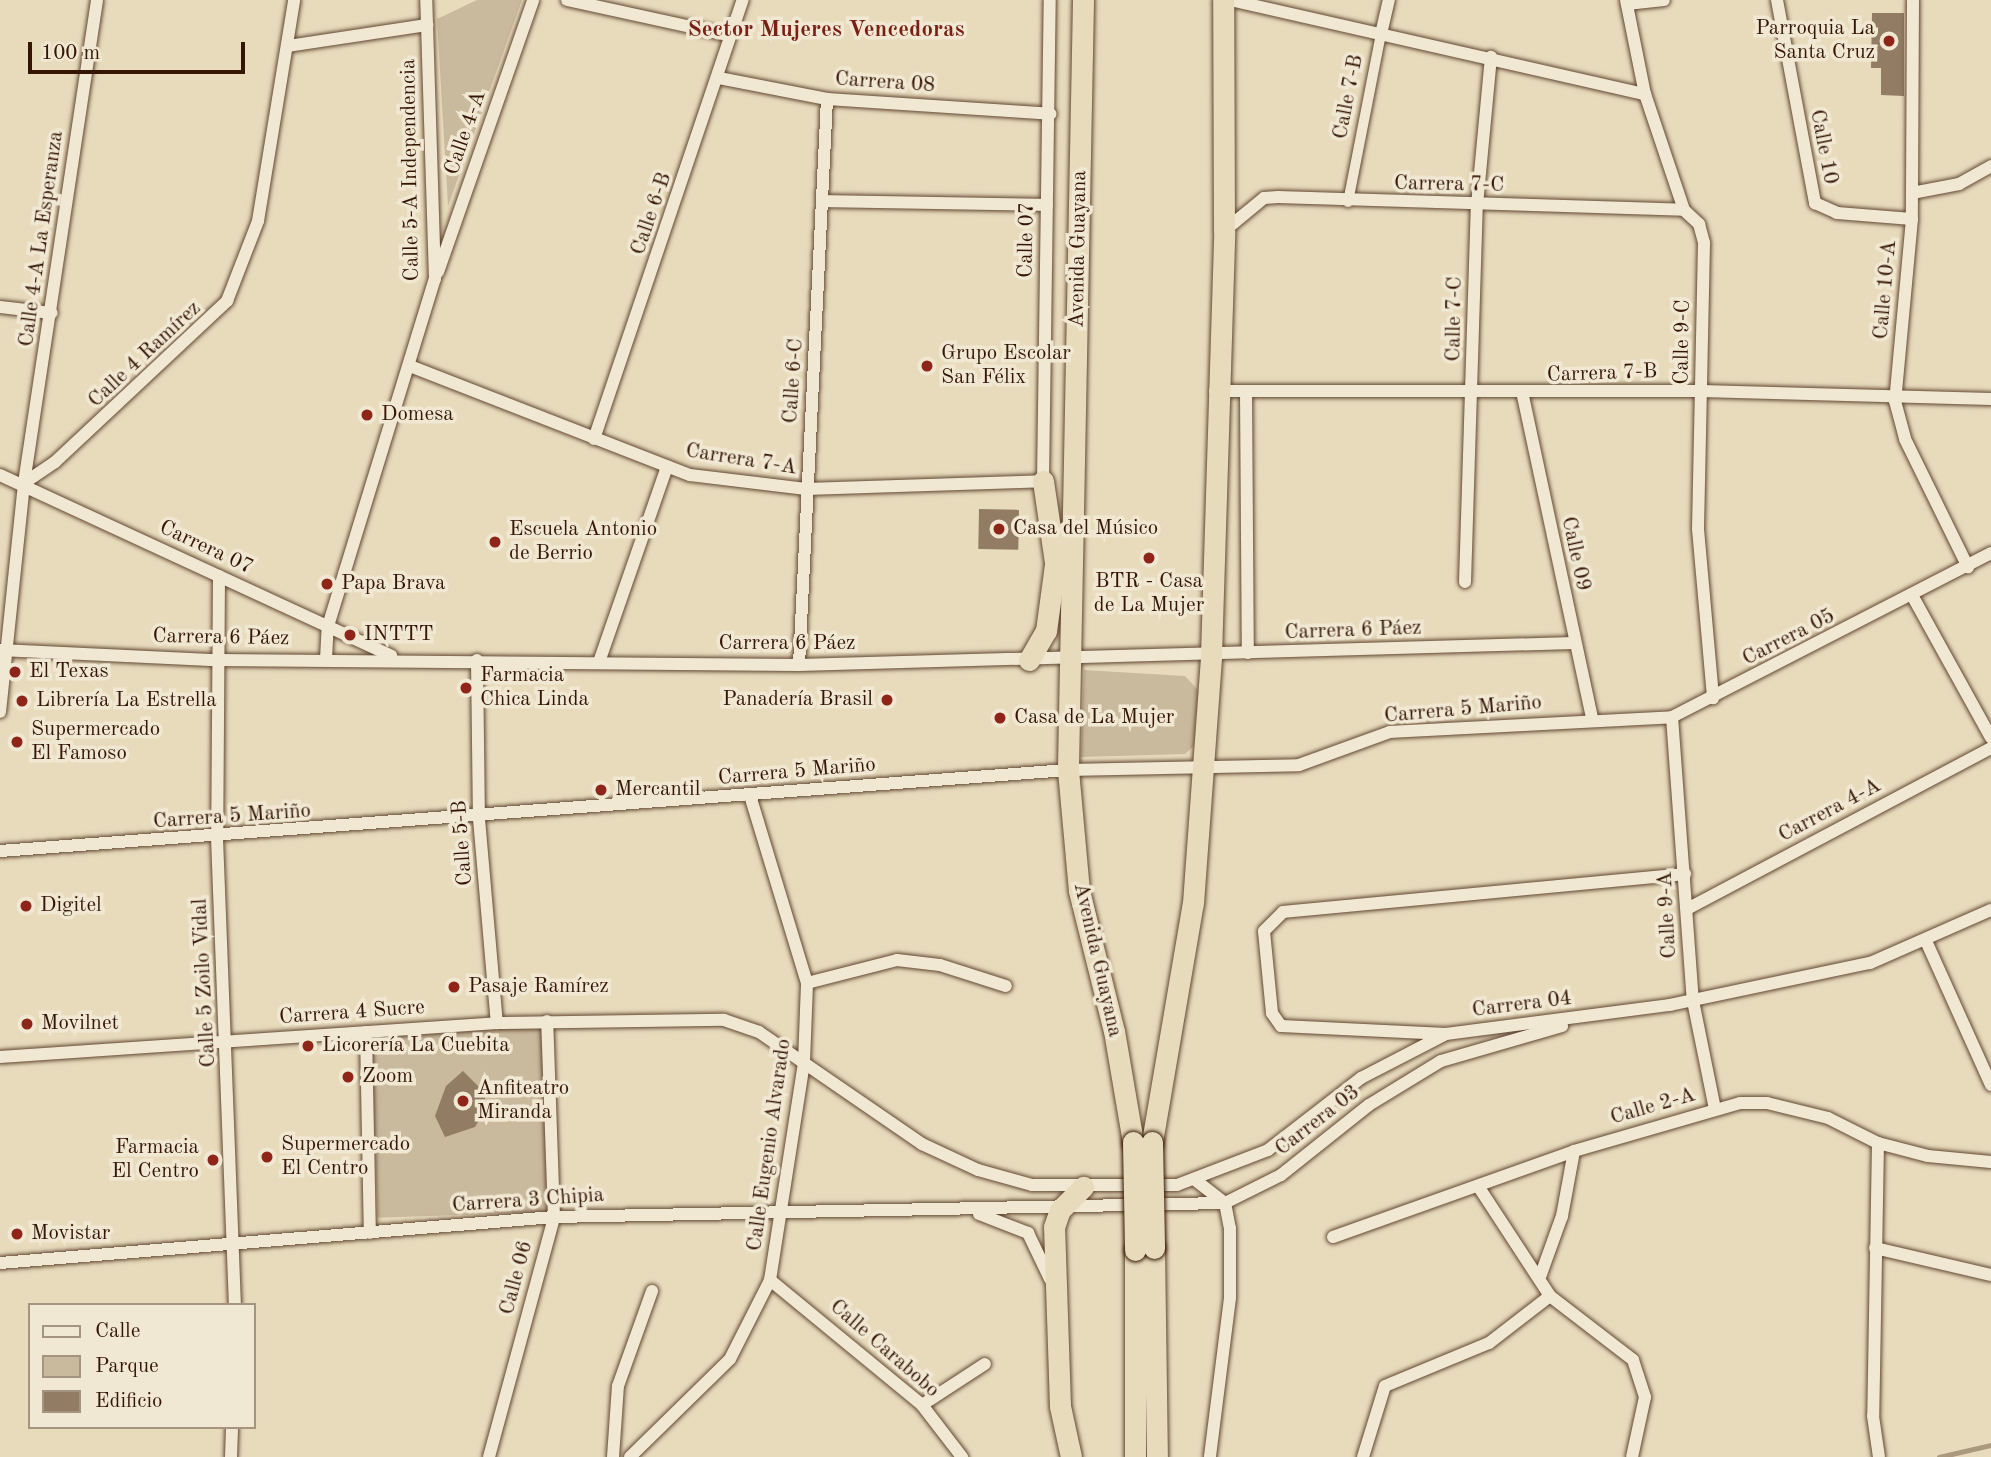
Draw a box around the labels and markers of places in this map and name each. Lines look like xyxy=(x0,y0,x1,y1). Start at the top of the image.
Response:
place label: Parroquia La Santa Cruz xyxy=(1756,16,1875,66)
marker: Parroquia La Santa Cruz xyxy=(1881,33,1897,49)
place label: Grupo Escolar San Félix xyxy=(941,341,1071,391)
marker: Grupo Escolar San Félix xyxy=(919,358,935,374)
place label: Domesa xyxy=(381,402,454,428)
marker: Domesa xyxy=(359,407,375,423)
place label: Casa del Músico xyxy=(1013,516,1158,542)
place label: Escuela Antonio de Berrio xyxy=(509,517,657,567)
marker: Casa del Músico xyxy=(991,521,1007,537)
marker: Escuela Antonio de Berrio xyxy=(487,534,503,550)
marker: BTR - Casa de La Mujer xyxy=(1141,550,1157,566)
place label: BTR - Casa de La Mujer xyxy=(1094,569,1204,619)
place label: Papa Brava xyxy=(341,571,445,597)
marker: Papa Brava xyxy=(319,576,335,592)
place label: INTTT xyxy=(364,622,433,648)
marker: INTTT xyxy=(342,627,358,643)
place label: El Texas xyxy=(29,659,109,685)
place label: Farmacia Chica Linda xyxy=(480,663,589,713)
marker: El Texas xyxy=(7,664,23,680)
marker: Farmacia Chica Linda xyxy=(458,680,474,696)
place label: Panadería Brasil xyxy=(722,687,873,713)
place label: Librería La Estrella xyxy=(36,688,217,714)
marker: Panadería Brasil xyxy=(879,692,895,708)
marker: Librería La Estrella xyxy=(14,693,30,709)
place label: Casa de La Mujer xyxy=(1014,705,1174,731)
marker: Casa de La Mujer xyxy=(992,710,1008,726)
place label: Supermercado El Famoso xyxy=(31,717,160,767)
marker: Supermercado El Famoso xyxy=(9,734,25,750)
place label: Mercantil xyxy=(615,777,700,803)
marker: Mercantil xyxy=(593,782,609,798)
place label: Digitel xyxy=(40,893,102,919)
marker: Digitel xyxy=(18,898,34,914)
place label: Pasaje Ramírez xyxy=(468,974,609,1000)
marker: Pasaje Ramírez xyxy=(446,979,462,995)
place label: Movilnet xyxy=(41,1011,119,1037)
marker: Movilnet xyxy=(19,1016,35,1032)
place label: Licorería La Cuebita xyxy=(322,1033,510,1059)
marker: Licorería La Cuebita xyxy=(300,1038,316,1054)
place label: Zoom xyxy=(362,1064,413,1090)
marker: Zoom xyxy=(340,1069,356,1085)
place label: Anfiteatro Miranda xyxy=(477,1076,569,1126)
marker: Anfiteatro Miranda xyxy=(455,1093,471,1109)
place label: Supermercado El Centro xyxy=(281,1132,410,1182)
place label: Farmacia El Centro xyxy=(112,1135,199,1185)
marker: Supermercado El Centro xyxy=(259,1149,275,1165)
marker: Farmacia El Centro xyxy=(205,1152,221,1168)
place label: Movistar xyxy=(31,1221,110,1247)
marker: Movistar xyxy=(9,1226,25,1242)

